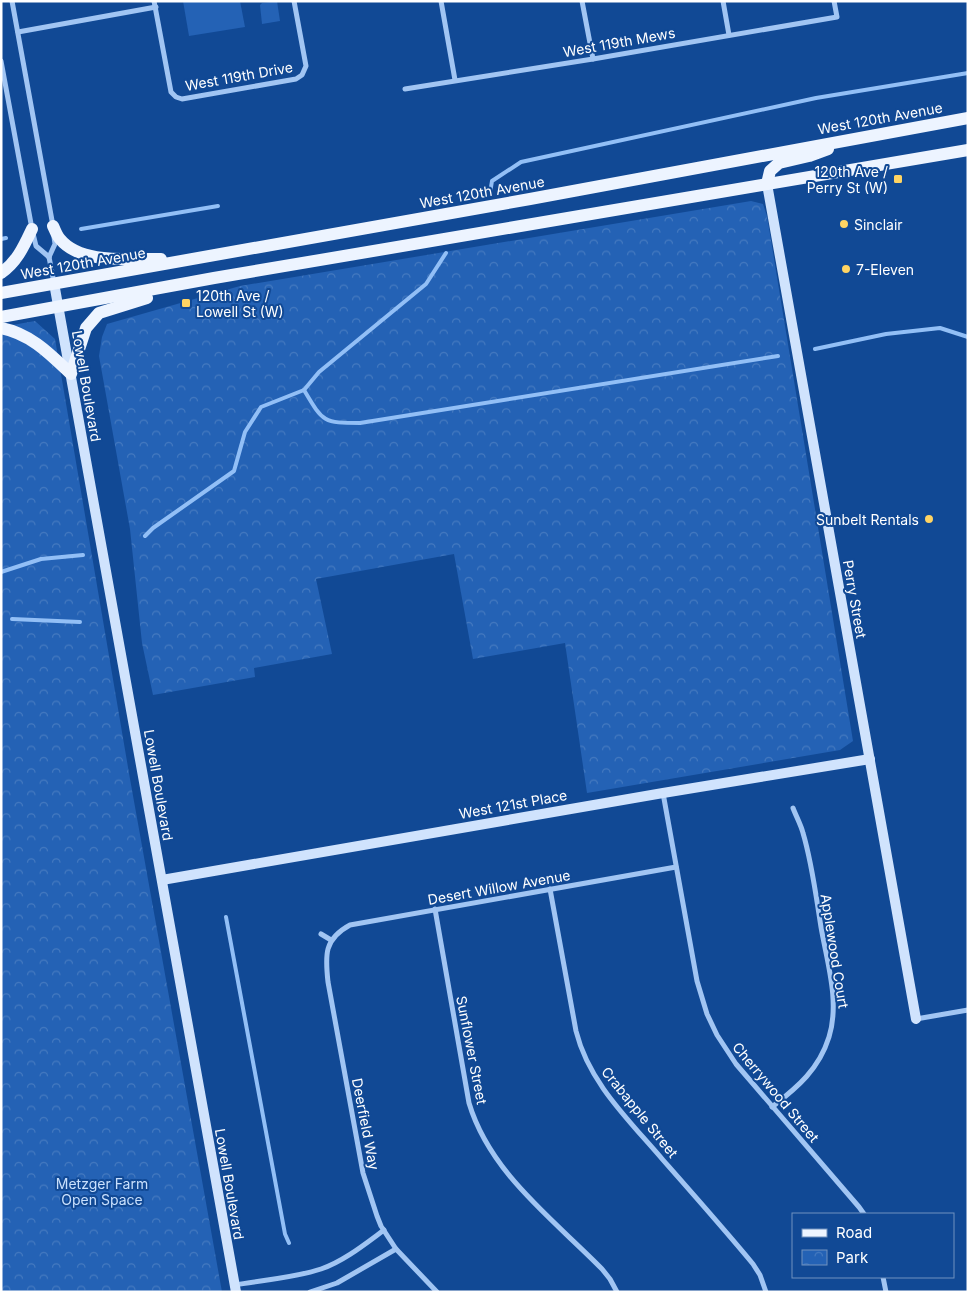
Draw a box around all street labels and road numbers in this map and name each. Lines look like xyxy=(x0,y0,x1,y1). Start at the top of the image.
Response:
street label: West 119th Mews xyxy=(562,24,676,60)
street label: West 119th Drive xyxy=(184,58,294,94)
street label: West 120th Avenue xyxy=(816,99,944,137)
street label: West 120th Avenue xyxy=(418,173,546,211)
street label: West 120th Avenue xyxy=(19,244,147,282)
street label: Lowell Boulevard xyxy=(69,329,105,443)
street label: Perry Street xyxy=(840,558,870,640)
street label: Lowell Boulevard xyxy=(141,728,177,842)
street label: West 121st Place xyxy=(458,786,568,822)
street label: Desert Willow Avenue xyxy=(426,866,572,908)
street label: Applewood Court xyxy=(818,893,853,1010)
street label: Sunflower Street xyxy=(453,994,491,1106)
street label: Cherrywood Street xyxy=(729,1038,823,1146)
street label: Crabapple Street xyxy=(598,1063,682,1161)
street label: Deerfield Way xyxy=(349,1077,383,1171)
street label: Lowell Boulevard xyxy=(212,1127,248,1241)

